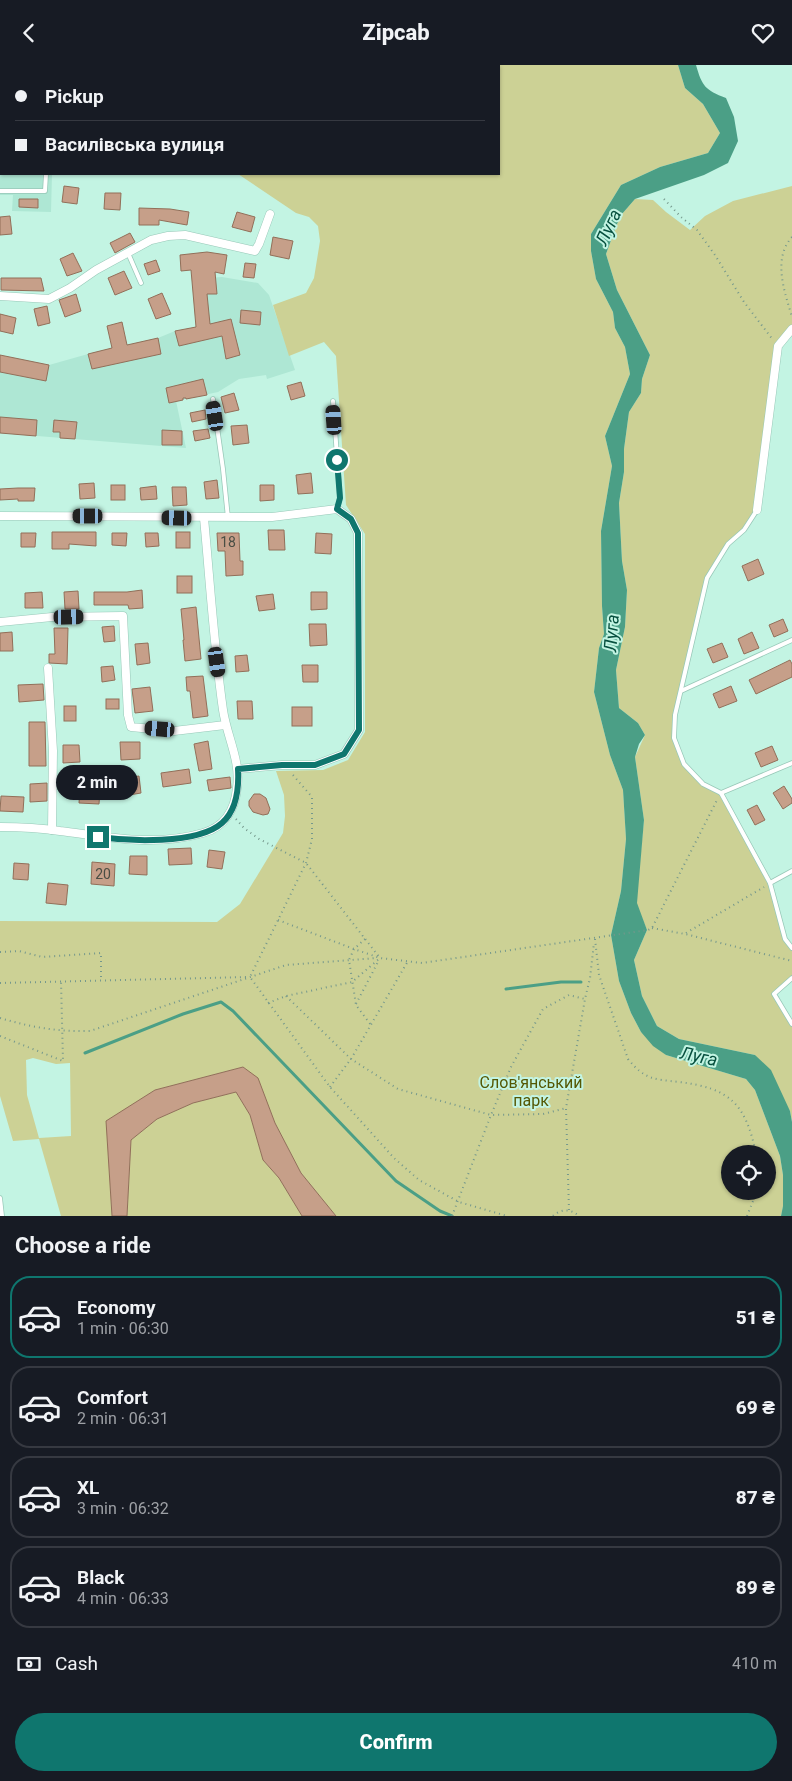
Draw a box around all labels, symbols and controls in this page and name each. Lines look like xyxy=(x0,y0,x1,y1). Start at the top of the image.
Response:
icon: back xyxy=(15,19,43,47)
icon: heart xyxy=(749,19,777,47)
text: Zipcab xyxy=(362,20,430,45)
text: Pickup xyxy=(45,85,104,108)
text: Василівська вулиця xyxy=(45,133,224,156)
water label: Луга xyxy=(590,206,625,249)
car xyxy=(205,400,224,432)
car xyxy=(325,405,342,435)
route start xyxy=(326,449,348,471)
car xyxy=(73,509,103,524)
car xyxy=(161,510,192,526)
house number: 18 xyxy=(220,534,236,550)
car xyxy=(53,609,84,625)
water label: Луга xyxy=(599,614,623,653)
car xyxy=(207,646,226,678)
car xyxy=(144,720,175,738)
callout: 2 min xyxy=(57,765,139,799)
text: 2 min xyxy=(77,773,117,792)
route end xyxy=(87,826,109,848)
house number: 20 xyxy=(95,866,111,882)
water label: Луга xyxy=(678,1042,720,1070)
park label: Слов'янський парк xyxy=(480,1073,582,1110)
map controls xyxy=(721,1145,776,1200)
button: locate xyxy=(721,1145,776,1200)
text: Choose a ride xyxy=(15,1233,151,1258)
icon: car xyxy=(17,1295,62,1340)
text: Economy xyxy=(77,1296,156,1319)
text: 51 ₴ xyxy=(736,1306,775,1329)
text: 1 min · 06:30 xyxy=(77,1319,169,1338)
icon: car xyxy=(17,1385,62,1430)
text: Comfort xyxy=(77,1386,148,1409)
text: 69 ₴ xyxy=(736,1396,775,1419)
text: 2 min · 06:31 xyxy=(77,1409,169,1428)
icon: car xyxy=(17,1475,62,1520)
text: XL xyxy=(77,1476,99,1499)
text: 87 ₴ xyxy=(736,1486,775,1509)
text: 3 min · 06:32 xyxy=(77,1499,169,1518)
icon: car xyxy=(17,1565,62,1610)
text: Black xyxy=(77,1566,124,1589)
text: 89 ₴ xyxy=(736,1576,775,1599)
text: 4 min · 06:33 xyxy=(77,1589,169,1608)
icon: cash xyxy=(15,1650,43,1678)
text: Cash xyxy=(55,1652,98,1675)
text: 410 m xyxy=(732,1654,777,1673)
button: Confirm xyxy=(15,1713,777,1771)

